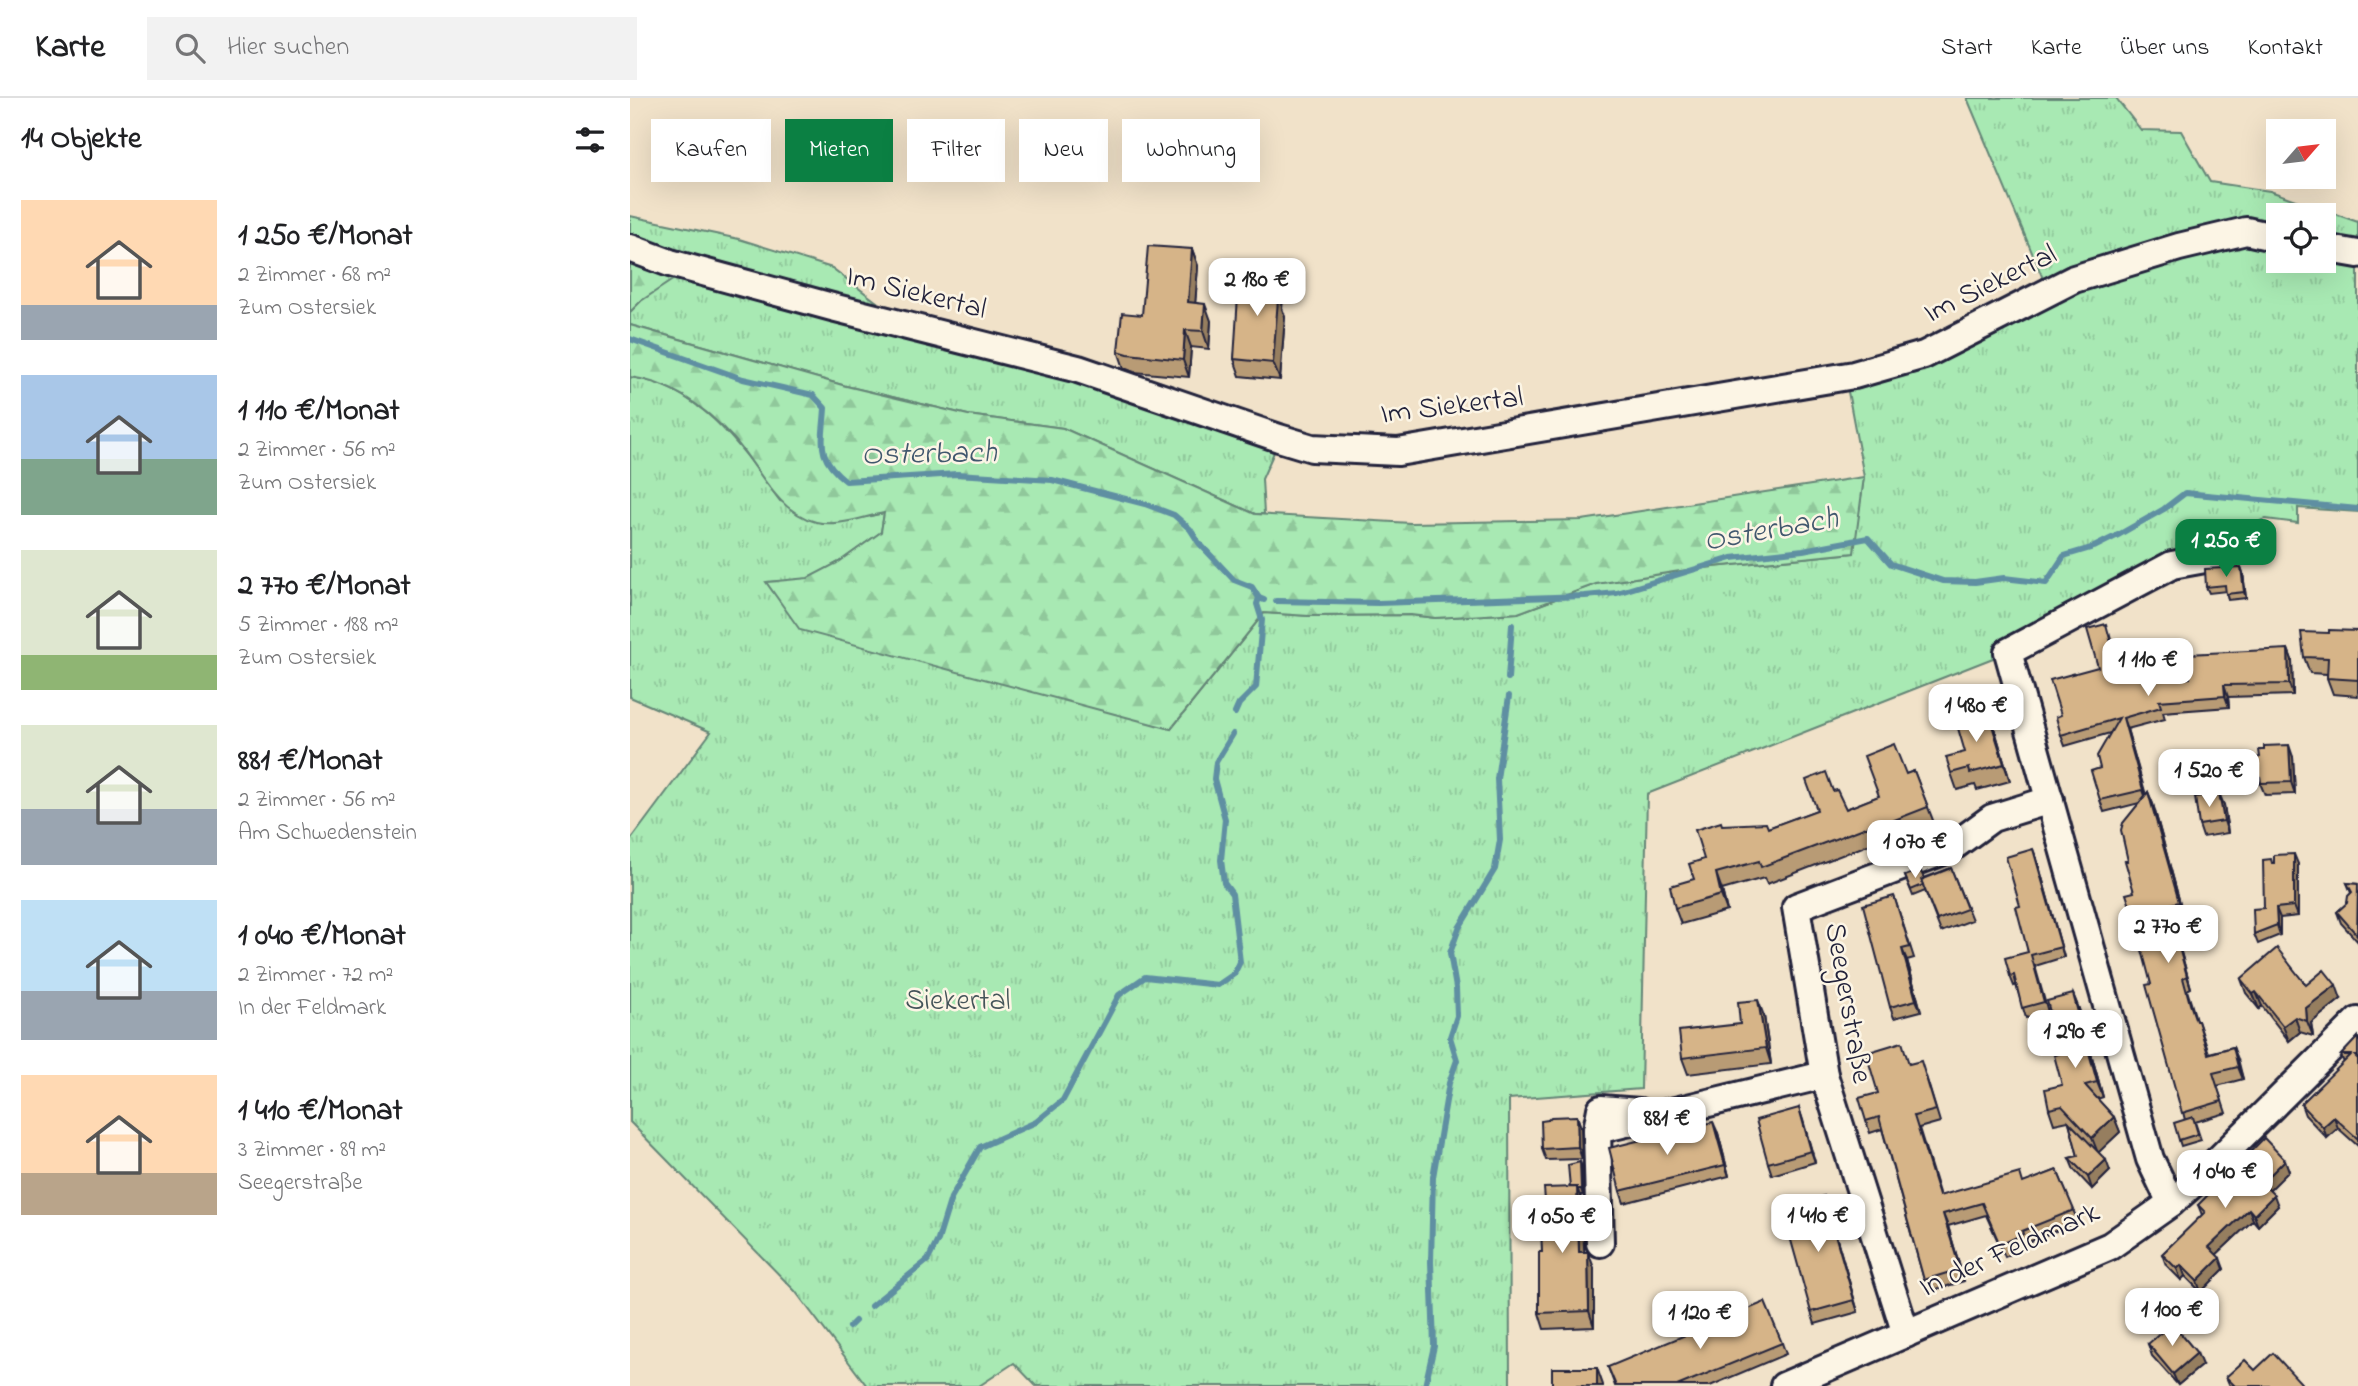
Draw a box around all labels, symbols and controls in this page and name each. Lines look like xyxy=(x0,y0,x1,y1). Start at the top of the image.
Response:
search box xyxy=(147,17,637,80)
text: Karte xyxy=(35,24,105,72)
icon: search xyxy=(171,29,209,67)
text: Hier suchen xyxy=(227,29,349,67)
text: Start xyxy=(1941,31,1993,66)
text: Karte xyxy=(2031,31,2082,66)
text: Über uns xyxy=(2120,31,2209,66)
text: Kontakt xyxy=(2247,31,2323,66)
text: 14 Objekte xyxy=(21,118,141,162)
chip: Kaufen xyxy=(651,119,771,182)
chip: Mieten xyxy=(785,119,893,182)
chip: Filter xyxy=(907,119,1005,182)
chip: Neu xyxy=(1019,119,1108,182)
chip: Wohnung xyxy=(1122,119,1260,182)
north arrow xyxy=(2266,119,2336,189)
map controls xyxy=(2266,119,2336,273)
icon: filters xyxy=(571,121,609,159)
button: locate xyxy=(2266,203,2336,273)
text: 1 250 €/Monat xyxy=(238,215,413,259)
icon: home xyxy=(77,228,161,312)
street label: Im Siekertal xyxy=(1917,234,2065,336)
street label: Im Siekertal xyxy=(841,255,991,333)
pin: 2 180 € xyxy=(1192,258,1322,318)
text: 2 Zimmer · 68 m² xyxy=(238,259,391,292)
text: 2 180 € xyxy=(1225,264,1289,297)
text: Zum Ostersiek xyxy=(238,292,376,325)
street label: Im Siekertal xyxy=(1378,376,1526,438)
text: 1 110 €/Monat xyxy=(238,390,400,434)
icon: home xyxy=(77,403,161,487)
water label: Osterbach xyxy=(861,430,998,480)
text: 2 Zimmer · 56 m² xyxy=(238,434,396,467)
text: Zum Ostersiek xyxy=(238,467,376,500)
water label: Osterbach xyxy=(1700,496,1843,566)
pin: 1 250 € xyxy=(2161,519,2291,579)
text: 1 250 € xyxy=(2191,525,2261,558)
text: 2 770 €/Monat xyxy=(238,565,411,609)
icon: home xyxy=(77,578,161,662)
text: 5 Zimmer · 188 m² xyxy=(238,609,399,642)
pin: 1 110 € xyxy=(2083,638,2213,698)
text: Zum Ostersiek xyxy=(238,642,376,675)
text: 1 110 € xyxy=(2118,644,2178,677)
pin: 1 480 € xyxy=(1911,684,2041,744)
text: 1 480 € xyxy=(1945,690,2007,723)
text: 881 €/Monat xyxy=(238,740,383,784)
pin: 1 520 € xyxy=(2144,750,2274,809)
icon: home xyxy=(77,753,161,837)
text: 1 520 € xyxy=(2174,755,2244,788)
text: 2 Zimmer · 56 m² xyxy=(238,784,396,817)
text: Am Schwedenstein xyxy=(238,817,417,850)
pin: 1 070 € xyxy=(1850,820,1980,880)
text: 1 070 € xyxy=(1883,826,1947,859)
pin: 2 770 € xyxy=(2103,906,2233,965)
text: 2 770 € xyxy=(2134,911,2202,944)
text: 1 040 €/Monat xyxy=(238,915,406,959)
street label: Seegerstraße xyxy=(1811,919,1883,1087)
icon: home xyxy=(77,928,161,1012)
text: 2 Zimmer · 72 m² xyxy=(238,959,393,992)
park label: Siekertal xyxy=(905,980,1011,1024)
text: In der Feldmark xyxy=(238,992,386,1025)
pin: 1 290 € xyxy=(2010,1010,2140,1070)
text: 1 290 € xyxy=(2043,1016,2107,1049)
text: 1 410 €/Monat xyxy=(238,1090,403,1134)
pin: 881 € xyxy=(1618,1098,1716,1157)
icon: home xyxy=(77,1103,161,1187)
text: 881 € xyxy=(1644,1103,1690,1136)
text: 3 Zimmer · 89 m² xyxy=(238,1134,386,1167)
pin: 1 040 € xyxy=(2160,1150,2290,1210)
text: 1 040 € xyxy=(2193,1156,2257,1189)
text: Seegerstraße xyxy=(238,1167,362,1200)
street label: In der Feldmark xyxy=(1913,1191,2108,1310)
pin: 1 410 € xyxy=(1753,1194,1883,1254)
pin: 1 050 € xyxy=(1497,1196,1627,1255)
text: 1 410 € xyxy=(1787,1200,1849,1233)
text: 1 050 € xyxy=(1528,1201,1596,1234)
pin: 1 100 € xyxy=(2107,1288,2237,1348)
pin: 1 120 € xyxy=(1635,1292,1765,1351)
text: 1 100 € xyxy=(2141,1294,2203,1327)
text: 1 120 € xyxy=(1668,1297,1732,1330)

